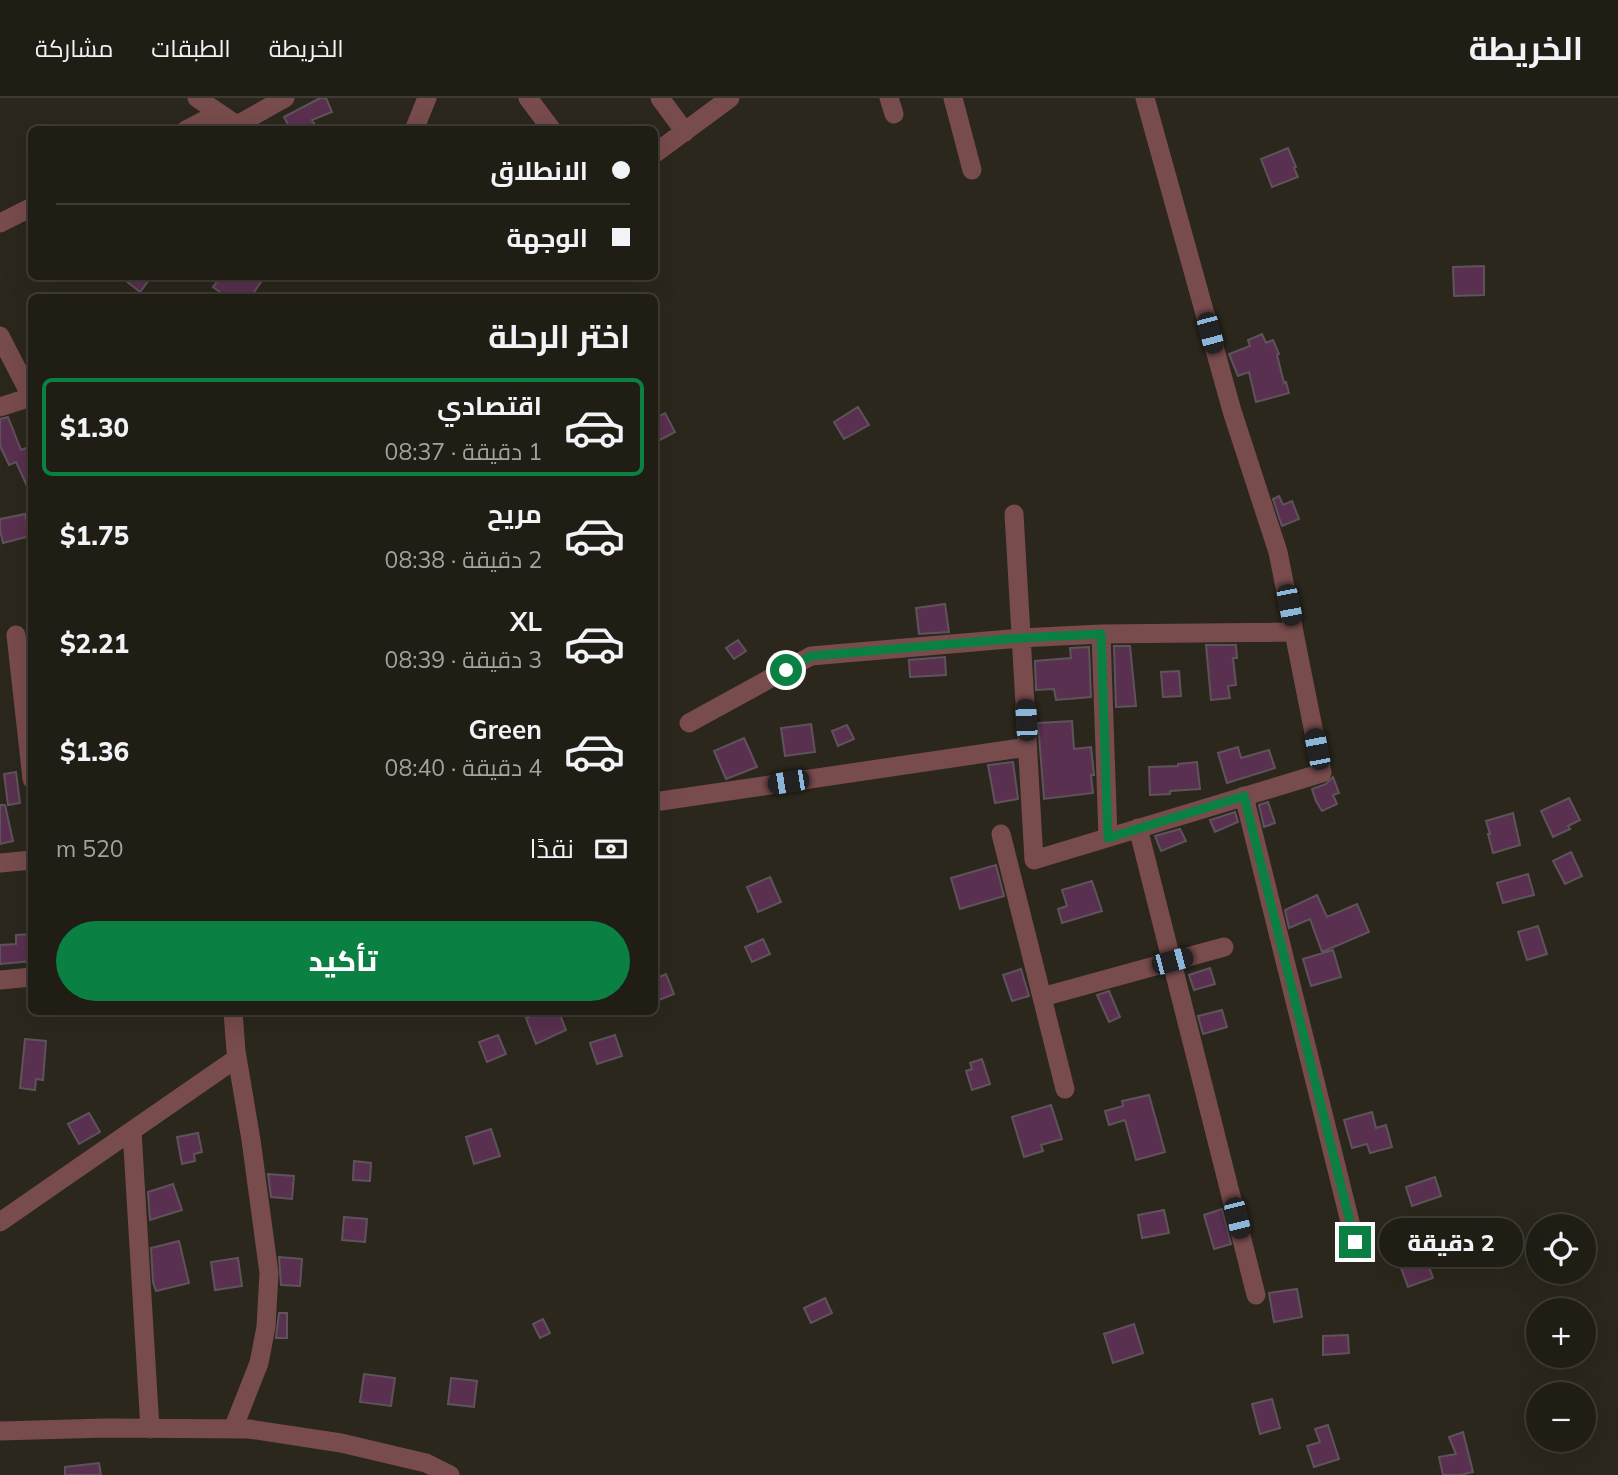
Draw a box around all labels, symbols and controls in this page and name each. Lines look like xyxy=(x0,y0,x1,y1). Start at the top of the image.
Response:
text: الخريطة xyxy=(1469,27,1583,68)
text: مشاركة xyxy=(35,33,113,63)
text: الطبقات xyxy=(151,33,231,63)
text: الخريطة xyxy=(269,33,344,63)
text: الانطلاق xyxy=(490,154,588,187)
text: الوجهة xyxy=(507,221,588,254)
car xyxy=(1195,310,1226,356)
text: اختر الرحلة xyxy=(488,316,630,356)
text: اقتصادي xyxy=(437,389,542,422)
icon: car xyxy=(563,396,626,459)
text: $1.30 xyxy=(60,411,129,444)
text: 1 دقيقة · 08:37 xyxy=(385,437,542,466)
text: مريح xyxy=(487,497,542,530)
icon: car xyxy=(563,504,626,567)
text: $1.75 xyxy=(60,519,129,552)
text: 2 دقيقة · 08:38 xyxy=(385,545,542,574)
car xyxy=(1275,582,1304,628)
text: XL xyxy=(510,605,542,638)
icon: car xyxy=(563,612,626,675)
text: $2.21 xyxy=(60,627,129,660)
text: 3 دقيقة · 08:39 xyxy=(385,645,542,674)
route start xyxy=(770,654,802,686)
car xyxy=(1015,698,1038,742)
text: Green xyxy=(469,713,542,746)
icon: car xyxy=(563,720,626,783)
car xyxy=(1303,726,1332,772)
text: $1.36 xyxy=(60,735,129,768)
text: 4 دقيقة · 08:40 xyxy=(385,753,542,782)
car xyxy=(766,768,811,796)
icon: cash xyxy=(592,830,630,868)
text: نقدًا xyxy=(530,832,574,865)
text: 520 m xyxy=(56,834,124,863)
button: تأكيد xyxy=(56,921,630,1001)
car xyxy=(1149,945,1196,977)
car xyxy=(1222,1195,1253,1241)
map controls xyxy=(1526,1214,1596,1452)
button: locate xyxy=(1526,1214,1596,1284)
callout: 2 دقيقة xyxy=(1380,1218,1523,1266)
route end xyxy=(1339,1226,1371,1258)
text: 2 دقيقة xyxy=(1407,1228,1495,1257)
button: + xyxy=(1526,1298,1596,1368)
button: − xyxy=(1526,1382,1596,1452)

